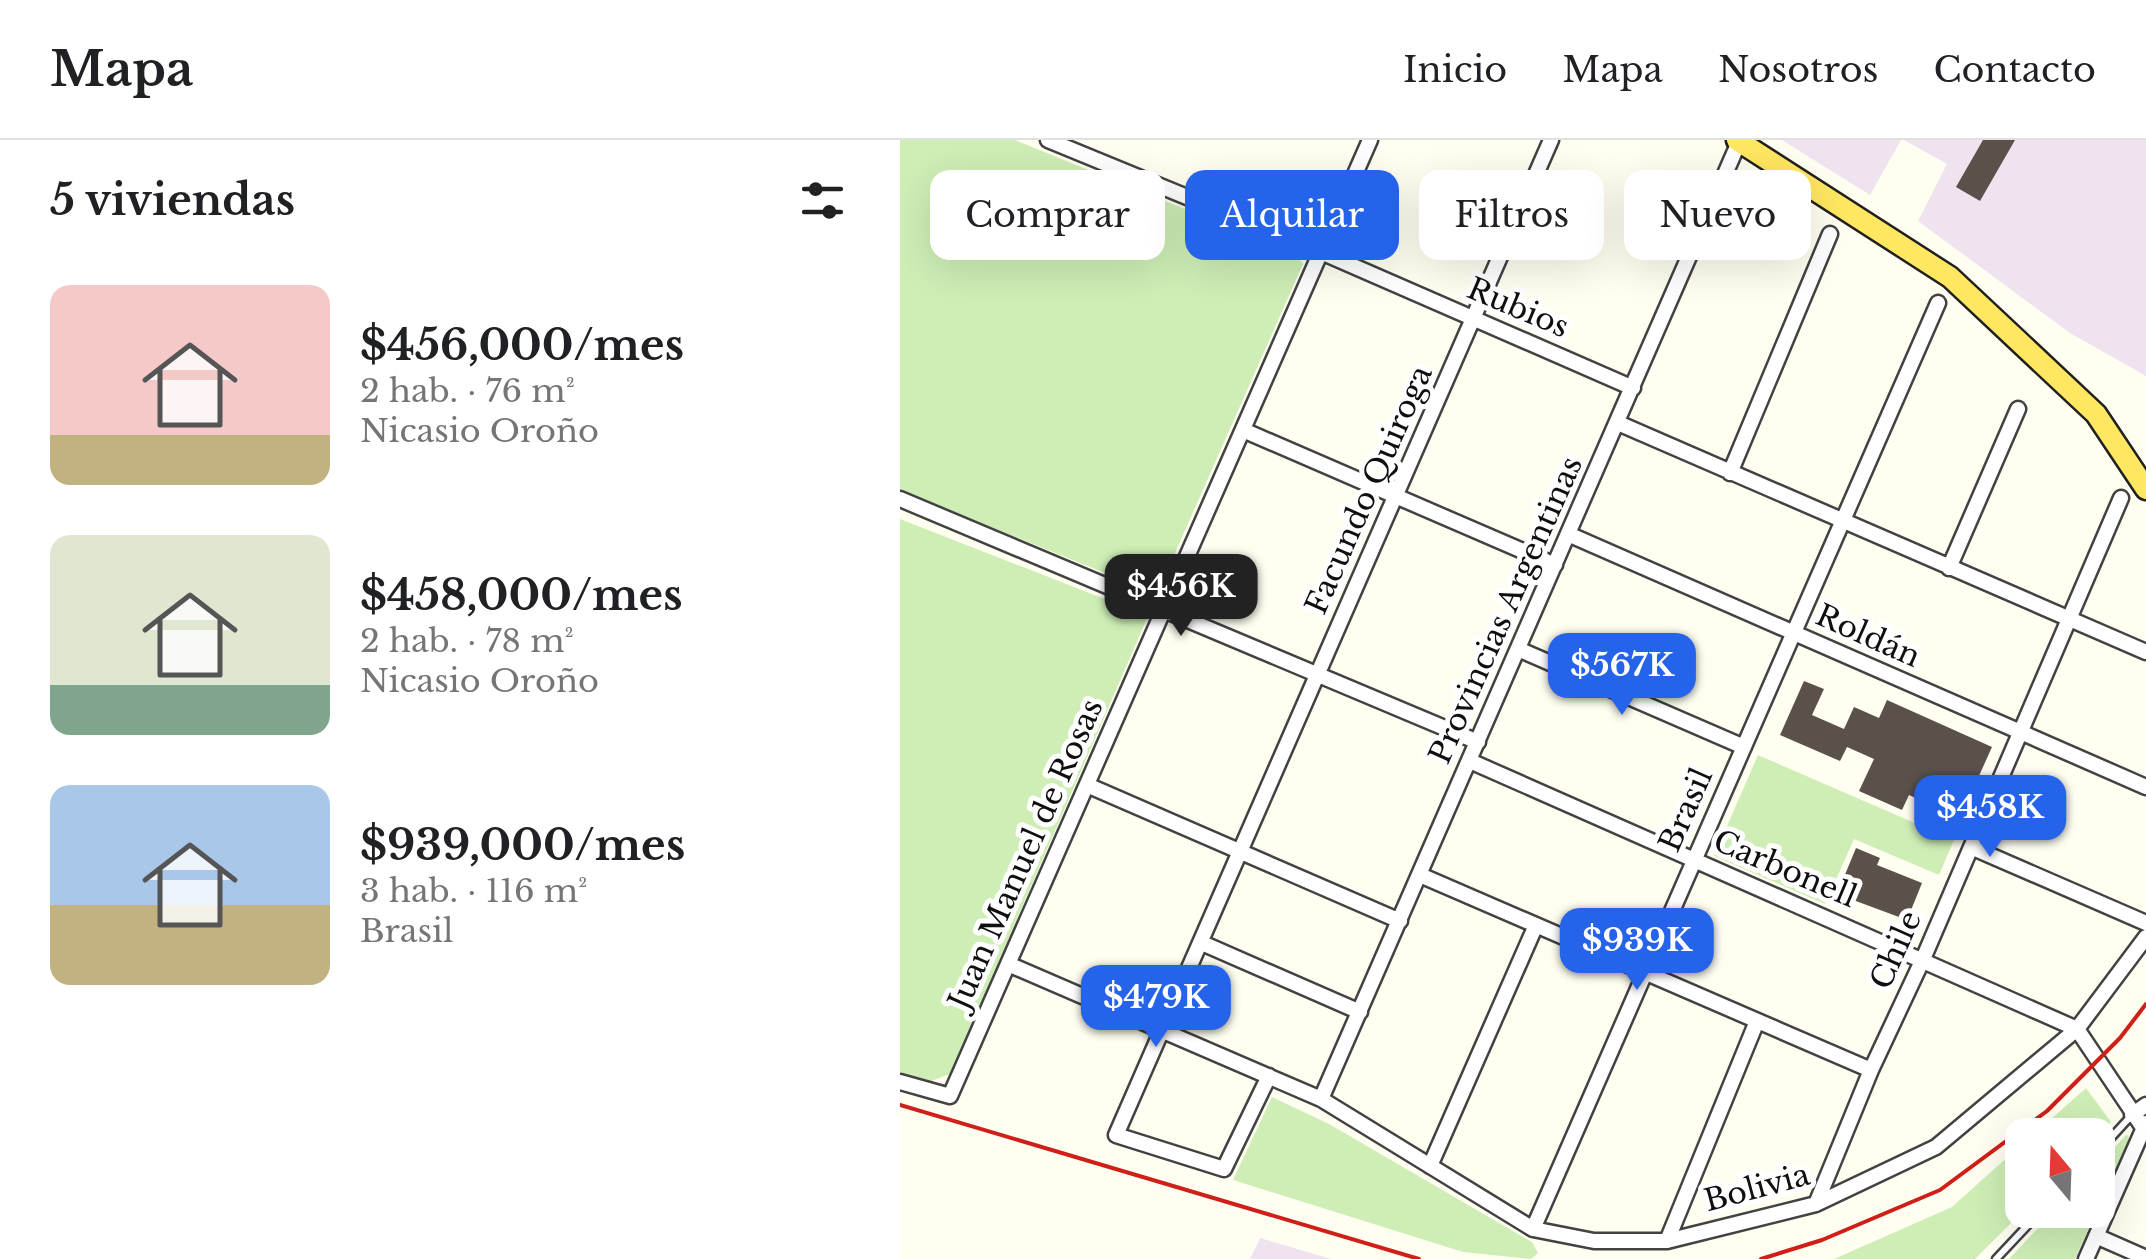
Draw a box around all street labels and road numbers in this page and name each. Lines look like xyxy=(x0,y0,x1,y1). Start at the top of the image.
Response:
street label: Rubios xyxy=(1462,270,1575,345)
street label: Facundo Quiroga xyxy=(1297,360,1440,620)
street label: Provincias Argentinas xyxy=(1421,450,1590,769)
street label: Roldán xyxy=(1810,596,1926,675)
street label: Juan Manuel de Rosas xyxy=(939,693,1111,1018)
street label: Brasil xyxy=(1651,762,1720,857)
street label: Carbonell xyxy=(1708,822,1862,915)
street label: Chile xyxy=(1862,905,1929,995)
street label: Bolivia xyxy=(1700,1156,1814,1219)

